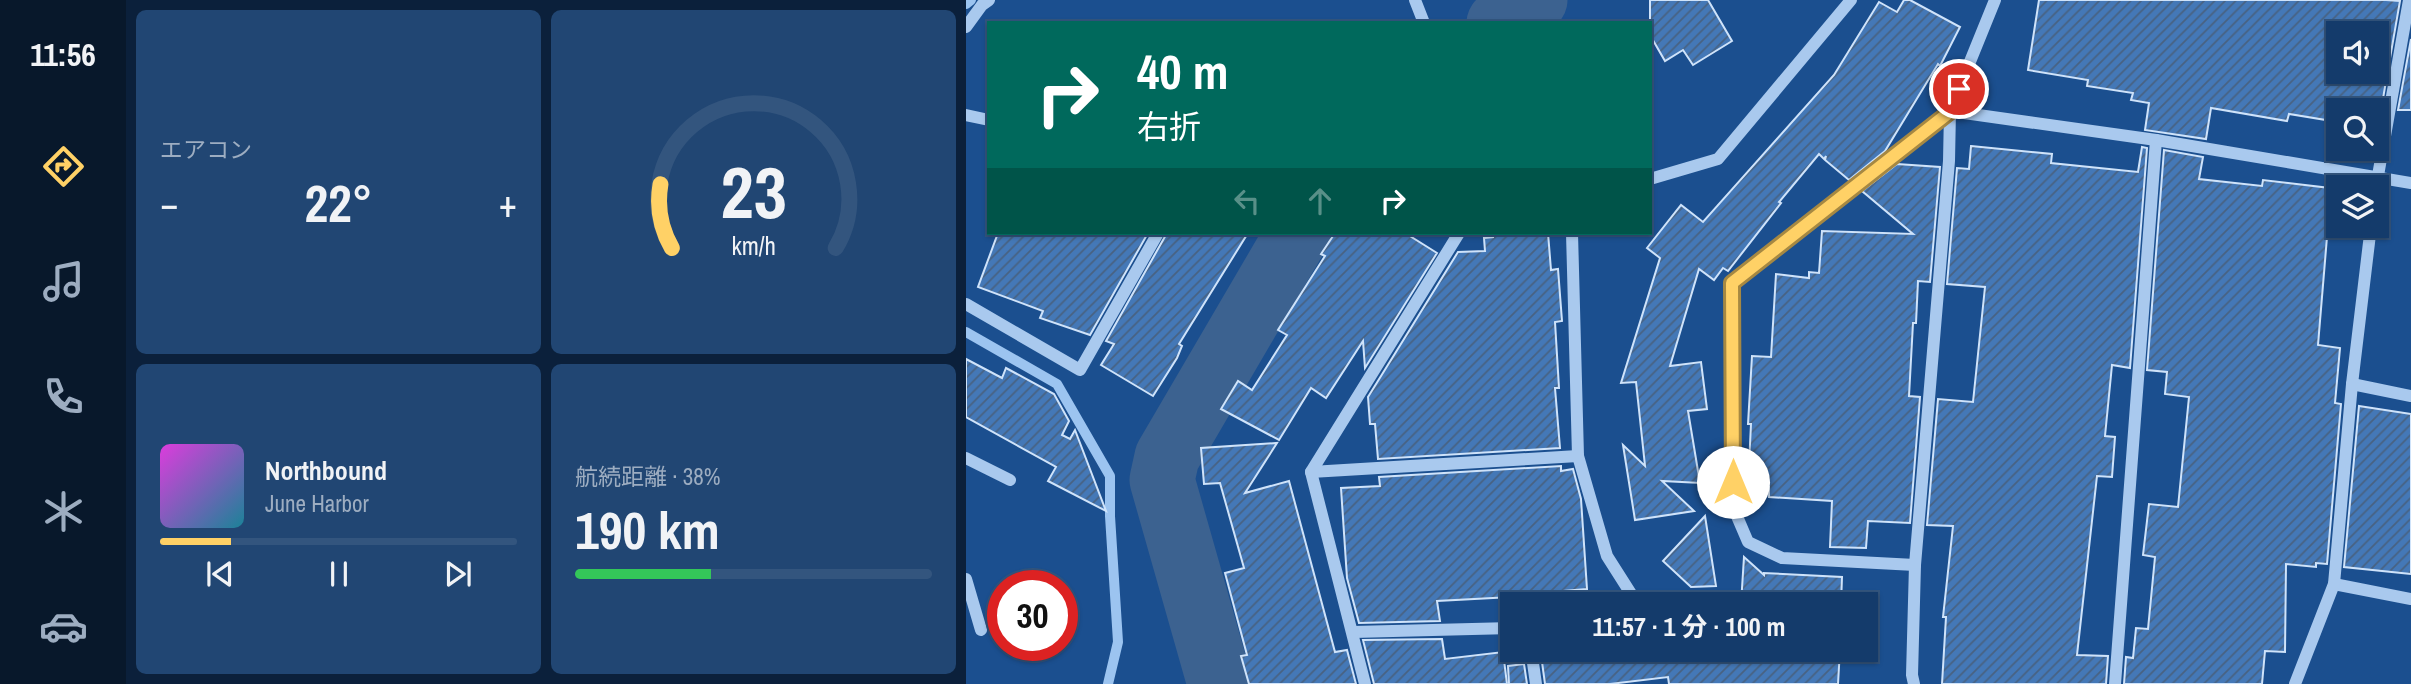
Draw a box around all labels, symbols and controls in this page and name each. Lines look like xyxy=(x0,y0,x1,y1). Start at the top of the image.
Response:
map controls xyxy=(2326,21,2389,238)
button: sound xyxy=(2326,21,2389,84)
text: 11:56 xyxy=(30,33,96,76)
text: 40 m xyxy=(1137,38,1229,104)
icon: right xyxy=(1022,49,1113,140)
pin xyxy=(1929,59,1989,119)
icon: arrive xyxy=(1940,70,1978,108)
button: search xyxy=(2326,98,2389,161)
text: 右折 xyxy=(1137,105,1201,148)
text: エアコン xyxy=(160,134,252,165)
icon: directions xyxy=(39,142,88,191)
text: 23 xyxy=(720,143,787,241)
text: 22° xyxy=(304,168,373,238)
button: layers xyxy=(2326,175,2389,238)
text: − xyxy=(160,178,178,229)
text: + xyxy=(499,178,517,229)
icon: left xyxy=(1228,182,1266,220)
icon: ahead xyxy=(1301,182,1339,220)
icon: right xyxy=(1374,182,1412,220)
text: km/h xyxy=(731,229,776,263)
icon: music xyxy=(39,257,88,306)
icon: phone xyxy=(39,372,88,421)
position arrow xyxy=(1696,445,1770,519)
text: Northbound xyxy=(265,453,387,488)
text: 航続距離 · 38% xyxy=(575,461,720,492)
icon: climate xyxy=(39,487,88,536)
text: June Harbor xyxy=(265,488,369,519)
text: 190 km xyxy=(575,495,720,565)
icon: previous xyxy=(201,555,239,593)
icon: pause xyxy=(320,555,358,593)
icon: next xyxy=(439,555,477,593)
speed limit sign: 30 xyxy=(987,570,1078,661)
icon: car xyxy=(39,602,88,651)
text: 11:57 · 1 分 · 100 m xyxy=(1592,609,1786,644)

